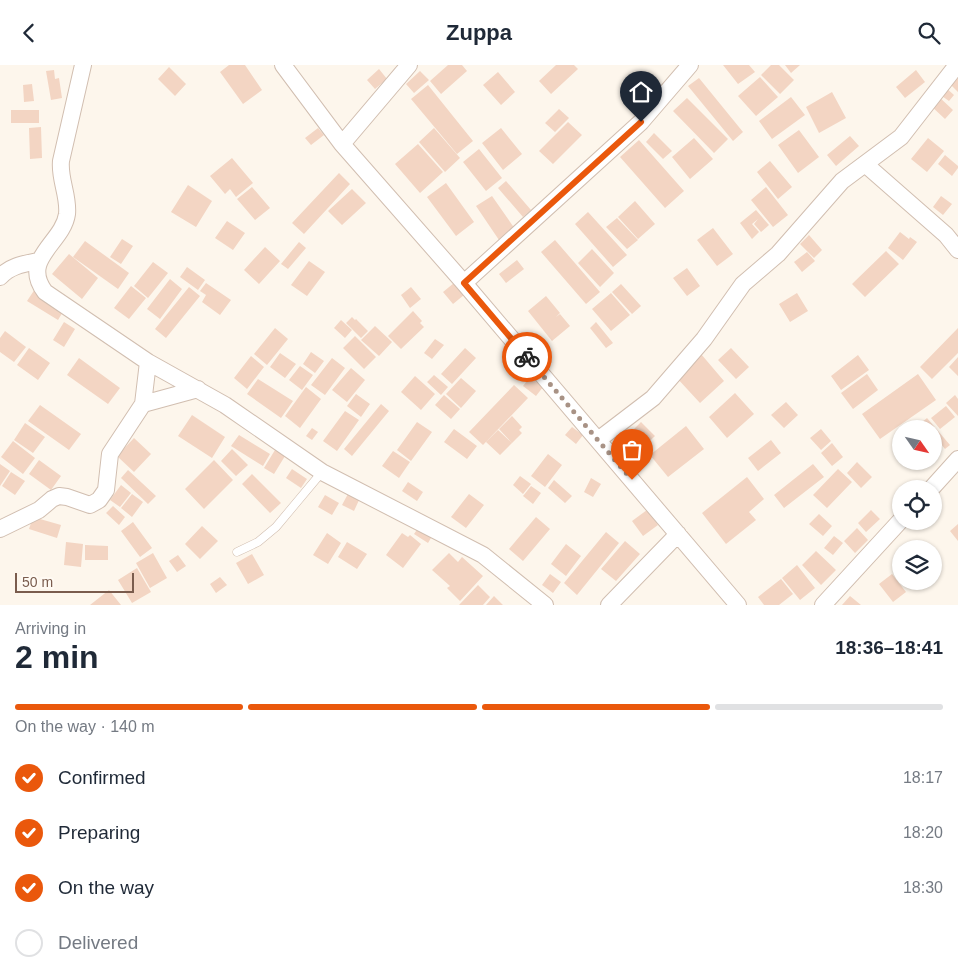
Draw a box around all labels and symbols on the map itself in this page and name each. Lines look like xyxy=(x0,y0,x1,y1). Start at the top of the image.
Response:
pin xyxy=(620,71,662,122)
courier xyxy=(502,332,552,382)
north arrow xyxy=(892,420,942,470)
pin xyxy=(611,429,653,480)
scale bar xyxy=(15,570,134,593)

